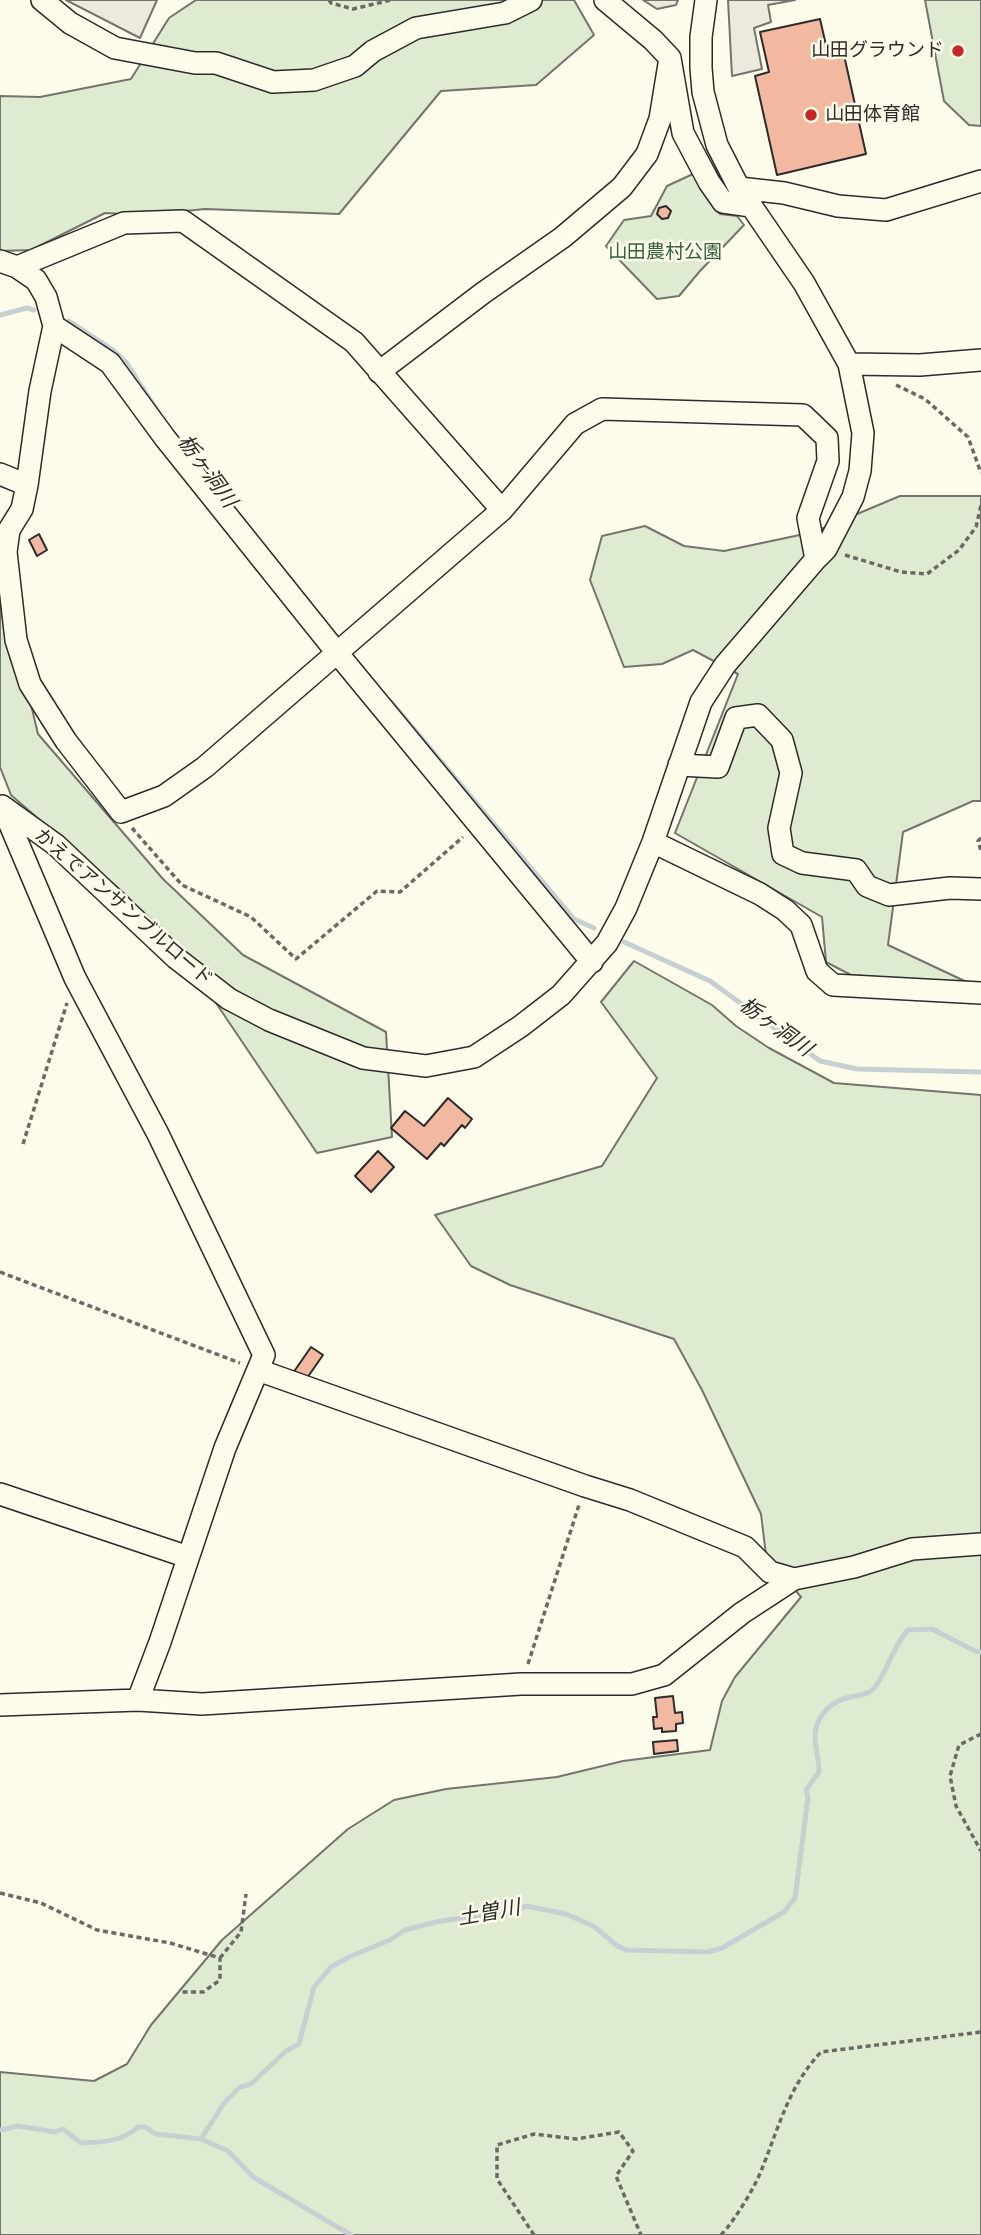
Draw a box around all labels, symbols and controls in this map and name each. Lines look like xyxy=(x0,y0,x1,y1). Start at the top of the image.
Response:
place label: 山田グラウンド xyxy=(811,40,944,62)
marker: 山田グラウンド xyxy=(950,43,966,59)
place label: 山田体育館 xyxy=(825,104,920,126)
marker: 山田体育館 xyxy=(803,107,819,123)
park label: 山田農村公園 xyxy=(608,242,722,264)
water label: 栃ヶ洞川 xyxy=(171,431,241,513)
street label: かえでアンサンブルロード xyxy=(29,825,217,991)
water label: 栃ヶ洞川 xyxy=(734,993,816,1063)
water label: 土曽川 xyxy=(456,1896,522,1932)

